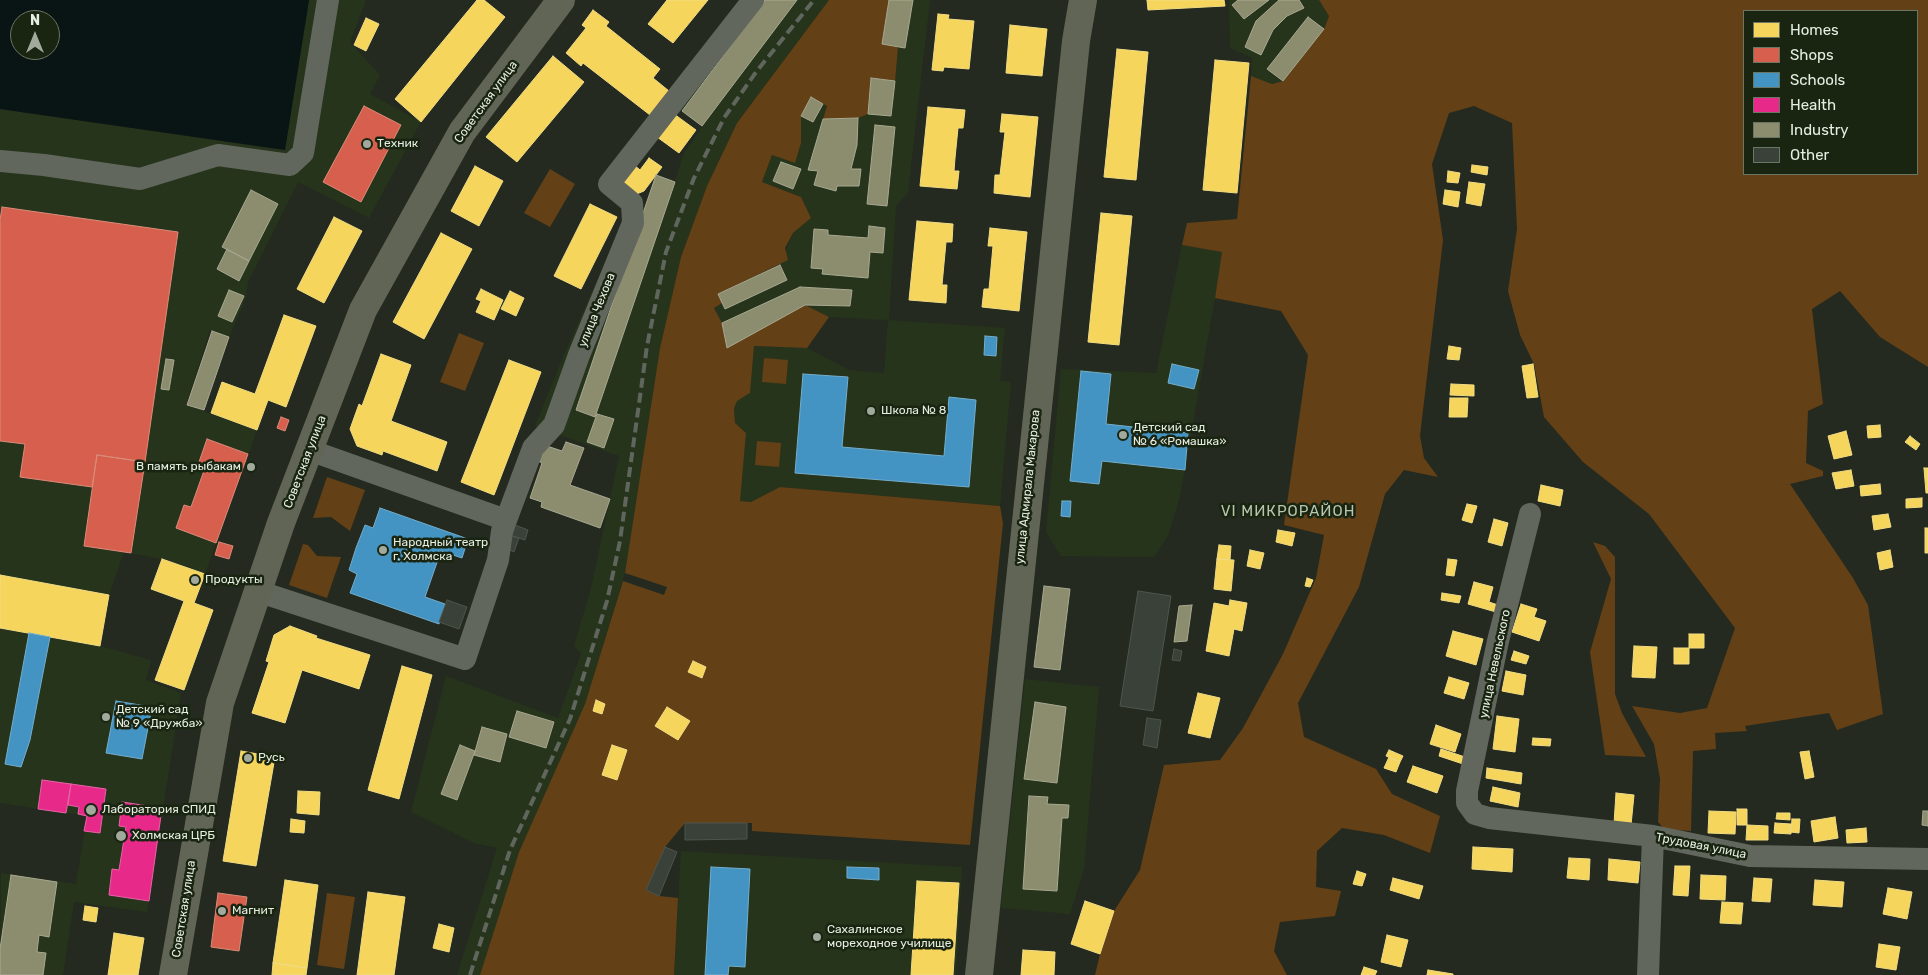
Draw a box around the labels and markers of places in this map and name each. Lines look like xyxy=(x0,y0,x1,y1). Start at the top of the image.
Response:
place label: Техник xyxy=(377,137,418,151)
marker: Техник xyxy=(361,138,373,150)
place label: Школа № 8 xyxy=(881,404,946,418)
marker: Школа № 8 xyxy=(865,405,877,417)
place label: Детский сад № 6 «Ромашка» xyxy=(1133,421,1226,449)
marker: Детский сад № 6 «Ромашка» xyxy=(1117,429,1129,441)
place label: В память рыбакам xyxy=(136,460,241,474)
marker: В память рыбакам xyxy=(245,461,257,473)
place label: Народный театр г. Холмска xyxy=(393,536,488,564)
marker: Народный театр г. Холмска xyxy=(377,544,389,556)
place label: Продукты xyxy=(205,573,262,587)
marker: Продукты xyxy=(189,574,201,586)
place label: Детский сад № 9 «Дружба» xyxy=(116,703,203,731)
marker: Детский сад № 9 «Дружба» xyxy=(100,711,112,723)
place label: Русь xyxy=(258,751,285,765)
marker: Русь xyxy=(242,752,254,764)
marker: Лаборатория СПИД xyxy=(84,803,98,817)
place label: Лаборатория СПИД xyxy=(102,803,216,817)
marker: Холмская ЦРБ xyxy=(114,829,128,843)
place label: Холмская ЦРБ xyxy=(132,829,215,843)
place label: Магнит xyxy=(232,904,274,918)
marker: Магнит xyxy=(216,905,228,917)
place label: Сахалинское мореходное училище xyxy=(827,923,952,951)
marker: Сахалинское мореходное училище xyxy=(811,931,823,943)

